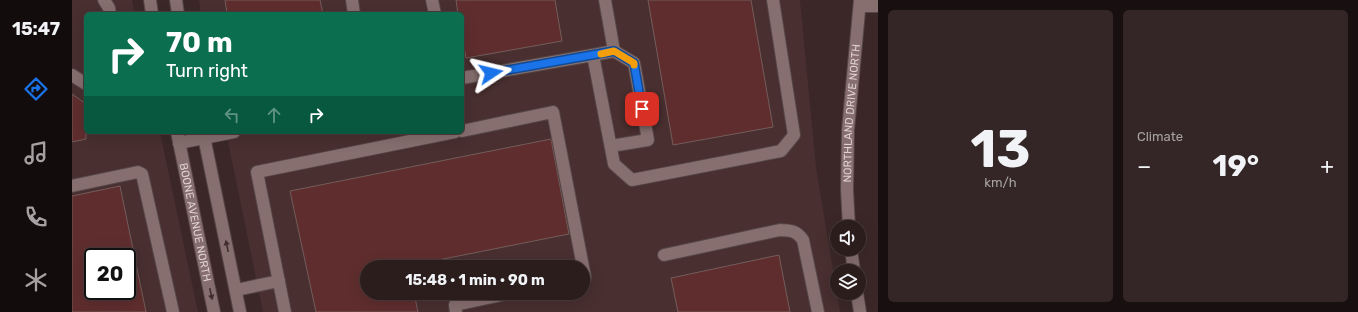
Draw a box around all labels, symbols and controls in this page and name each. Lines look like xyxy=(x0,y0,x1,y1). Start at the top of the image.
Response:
text: 15:47 xyxy=(12,18,60,40)
text: 70 m xyxy=(166,26,233,59)
icon: right xyxy=(100,28,152,80)
street label: NORTHLAND DRIVE NORTH xyxy=(841,43,862,183)
position arrow xyxy=(470,52,512,94)
text: Turn right xyxy=(166,60,248,82)
icon: directions xyxy=(22,75,50,103)
pin xyxy=(625,92,659,126)
icon: arrive xyxy=(631,98,653,120)
icon: left xyxy=(221,104,243,126)
icon: ahead xyxy=(263,104,285,126)
icon: right xyxy=(305,104,327,126)
text: 13 xyxy=(970,118,1031,180)
text: Climate xyxy=(1137,129,1183,144)
icon: music xyxy=(22,139,50,167)
text: 19° xyxy=(1213,148,1259,184)
text: − xyxy=(1137,153,1151,180)
text: + xyxy=(1320,153,1334,180)
street label: BOONE AVENUE NORTH xyxy=(177,162,214,283)
text: km/h xyxy=(984,175,1017,190)
icon: phone xyxy=(22,203,50,231)
map controls xyxy=(830,220,866,300)
button: sound xyxy=(830,220,866,256)
one-way arrow xyxy=(223,240,229,253)
speed limit sign: 20 xyxy=(84,248,136,300)
button: layers xyxy=(830,264,866,300)
icon: climate xyxy=(22,266,50,294)
text: 15:48 · 1 min · 90 m xyxy=(405,271,545,289)
one-way arrow xyxy=(208,287,214,300)

